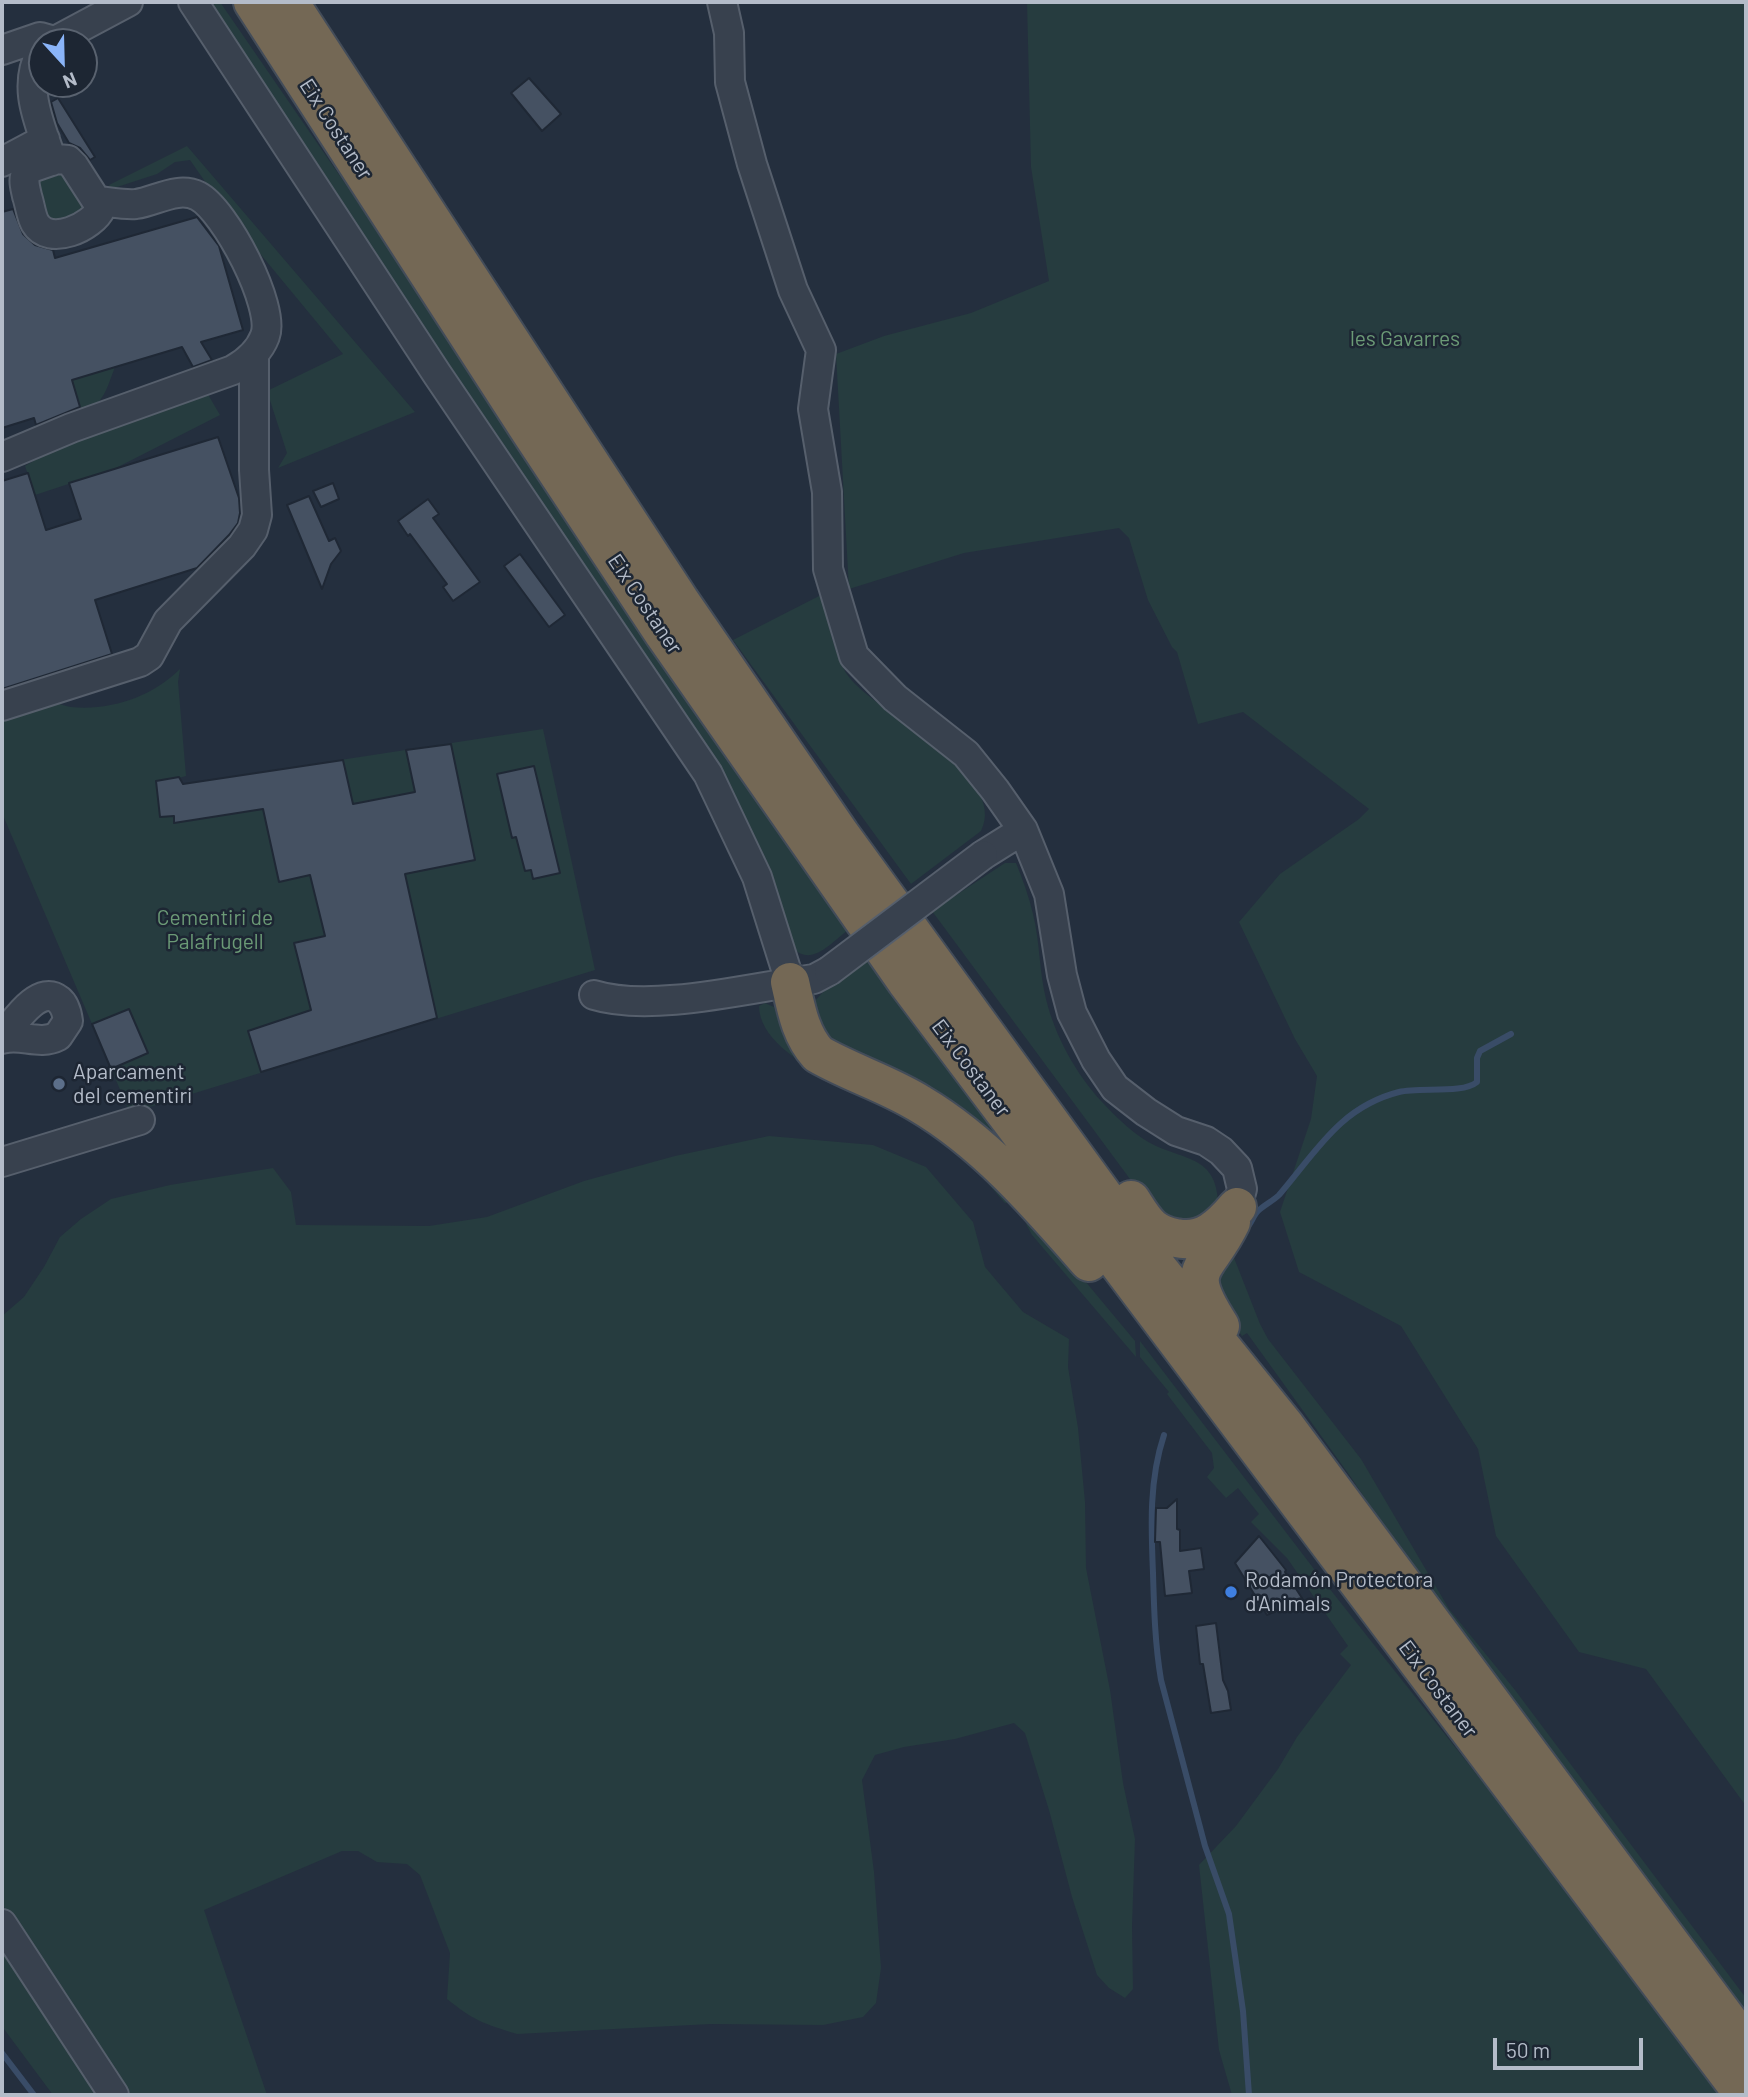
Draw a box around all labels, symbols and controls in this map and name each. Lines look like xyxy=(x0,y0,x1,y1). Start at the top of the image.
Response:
north arrow xyxy=(28,28,98,98)
text: N xyxy=(60,68,80,94)
street label: Eix Costaner xyxy=(294,74,378,184)
park label: les Gavarres xyxy=(1350,326,1460,352)
street label: Eix Costaner xyxy=(602,549,688,659)
park label: Cementiri de Palafrugell xyxy=(157,905,273,955)
street label: Eix Costaner xyxy=(926,1015,1016,1121)
place label: Aparcament del cementiri xyxy=(73,1059,192,1109)
marker: Aparcament del cementiri xyxy=(51,1076,67,1092)
place label: Rodamón Protectora d'Animals xyxy=(1245,1567,1433,1617)
marker: Rodamón Protectora d'Animals xyxy=(1223,1584,1239,1600)
street label: Eix Costaner xyxy=(1393,1636,1483,1742)
scale bar xyxy=(1496,2024,1646,2068)
text: 50 m xyxy=(1506,2037,1550,2062)

